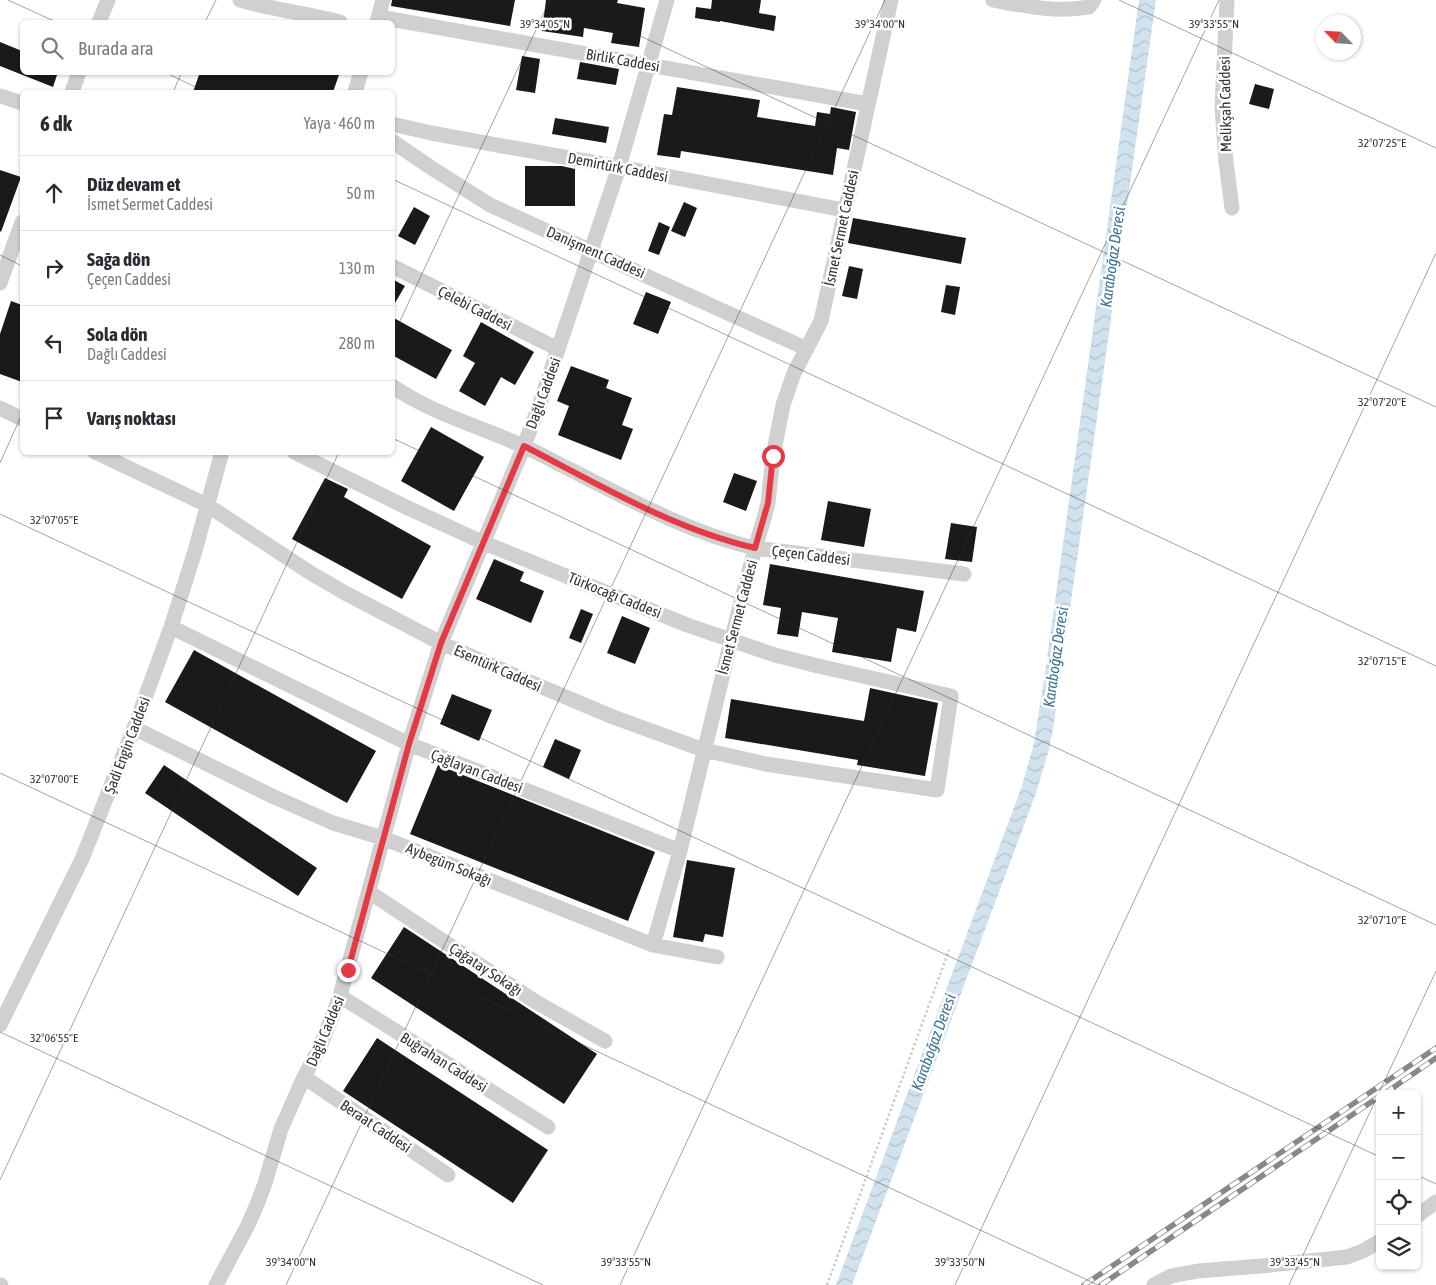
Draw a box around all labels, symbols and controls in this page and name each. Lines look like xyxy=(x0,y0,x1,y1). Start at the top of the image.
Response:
north arrow xyxy=(1316,15,1361,60)
text: 39°34'05"N xyxy=(520,17,570,31)
text: 39°34'00"N xyxy=(855,17,905,31)
text: 39°33'55"N xyxy=(1189,17,1239,31)
search box xyxy=(20,20,395,75)
icon: search xyxy=(38,34,66,62)
text: Burada ara xyxy=(78,37,154,59)
street label: Birlik Caddesi xyxy=(585,45,661,75)
street label: Melikşah Caddesi xyxy=(1216,56,1234,152)
text: 6 dk xyxy=(40,111,72,135)
text: Yaya · 460 m xyxy=(303,114,375,132)
text: 32°07'25"E xyxy=(1358,136,1406,150)
street label: Demirtürk Caddesi xyxy=(566,149,670,185)
street label: İsmet Sermet Caddesi xyxy=(820,168,862,288)
text: Düz devam et xyxy=(87,173,181,195)
icon: ahead xyxy=(40,179,68,207)
text: 50 m xyxy=(346,184,375,202)
text: İsmet Sermet Caddesi xyxy=(87,195,213,213)
water label: Karaboğaz Deresi xyxy=(1096,205,1129,309)
street label: Danişment Caddesi xyxy=(544,223,648,281)
text: Sağa dön xyxy=(87,248,150,270)
icon: right xyxy=(40,254,68,282)
text: 130 m xyxy=(339,259,375,277)
text: Çeçen Caddesi xyxy=(87,270,171,288)
street label: Çelebi Caddesi xyxy=(435,282,515,334)
text: Sola dön xyxy=(87,323,148,345)
icon: left xyxy=(40,329,68,357)
text: 280 m xyxy=(339,334,375,352)
text: Dağlı Caddesi xyxy=(87,345,167,363)
street label: Dağlı Caddesi xyxy=(522,355,564,431)
text: 32°07'20"E xyxy=(1358,395,1406,409)
icon: arrive xyxy=(40,404,68,432)
text: Varış noktası xyxy=(87,407,176,429)
route start xyxy=(762,445,785,468)
text: 32°07'05"E xyxy=(30,513,78,527)
street label: Çeçen Caddesi xyxy=(771,542,851,568)
street label: İsmet Sermet Caddesi xyxy=(714,558,760,676)
street label: Türkocağı Caddesi xyxy=(566,569,664,621)
water label: Karaboğaz Deresi xyxy=(1039,605,1072,709)
street label: Esentürk Caddesi xyxy=(452,641,544,695)
text: 32°07'15"E xyxy=(1358,654,1406,668)
street label: Şadi Engin Caddesi xyxy=(101,694,153,796)
street label: Çağlayan Caddesi xyxy=(429,746,525,796)
text: 32°07'00"E xyxy=(30,772,78,786)
street label: Aybegüm Sokağı xyxy=(404,839,494,889)
text: 32°07'10"E xyxy=(1358,913,1406,927)
street label: Çağatay Sokağı xyxy=(446,939,526,999)
route end xyxy=(337,959,360,982)
water label: Karaboğaz Deresi xyxy=(907,991,960,1093)
street label: Dağlı Caddesi xyxy=(303,993,347,1069)
street label: Buğrahan Caddesi xyxy=(398,1029,490,1095)
text: 32°06'55"E xyxy=(30,1031,78,1045)
map controls xyxy=(1376,1090,1421,1270)
button: + xyxy=(1376,1090,1421,1135)
street label: Beraat Caddesi xyxy=(337,1096,415,1156)
button: − xyxy=(1376,1135,1421,1180)
button: locate xyxy=(1376,1180,1421,1225)
button: layers xyxy=(1376,1225,1421,1270)
text: 39°34'00"N xyxy=(266,1255,316,1269)
text: 39°33'55"N xyxy=(601,1255,651,1269)
text: 39°33'50"N xyxy=(935,1255,985,1269)
text: 39°33'45"N xyxy=(1270,1255,1320,1269)

